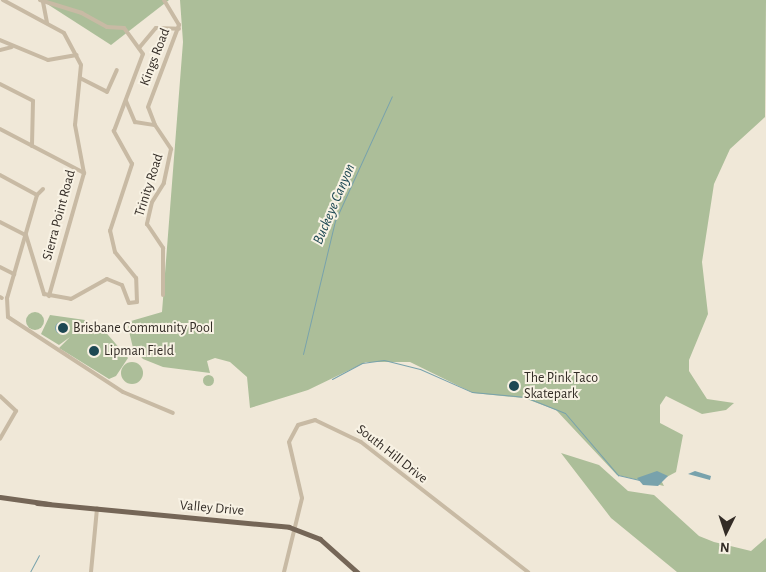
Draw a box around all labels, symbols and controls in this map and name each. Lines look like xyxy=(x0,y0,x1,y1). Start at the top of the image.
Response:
street label: Kings Road xyxy=(136,26,174,88)
street label: Trinity Road xyxy=(131,151,167,219)
water label: Buckeye Canyon xyxy=(309,161,359,247)
street label: Sierra Point Road xyxy=(39,168,79,262)
place label: Brisbane Community Pool xyxy=(73,320,213,336)
marker: Brisbane Community Pool xyxy=(57,322,69,334)
place label: Lipman Field xyxy=(104,343,174,359)
marker: Lipman Field xyxy=(88,345,100,357)
place label: The Pink Taco Skatepark xyxy=(524,370,598,402)
marker: The Pink Taco Skatepark xyxy=(508,380,520,392)
street label: South Hill Drive xyxy=(353,421,431,487)
street label: Valley Drive xyxy=(179,497,245,519)
north arrow xyxy=(701,507,751,557)
text: N xyxy=(720,540,730,554)

